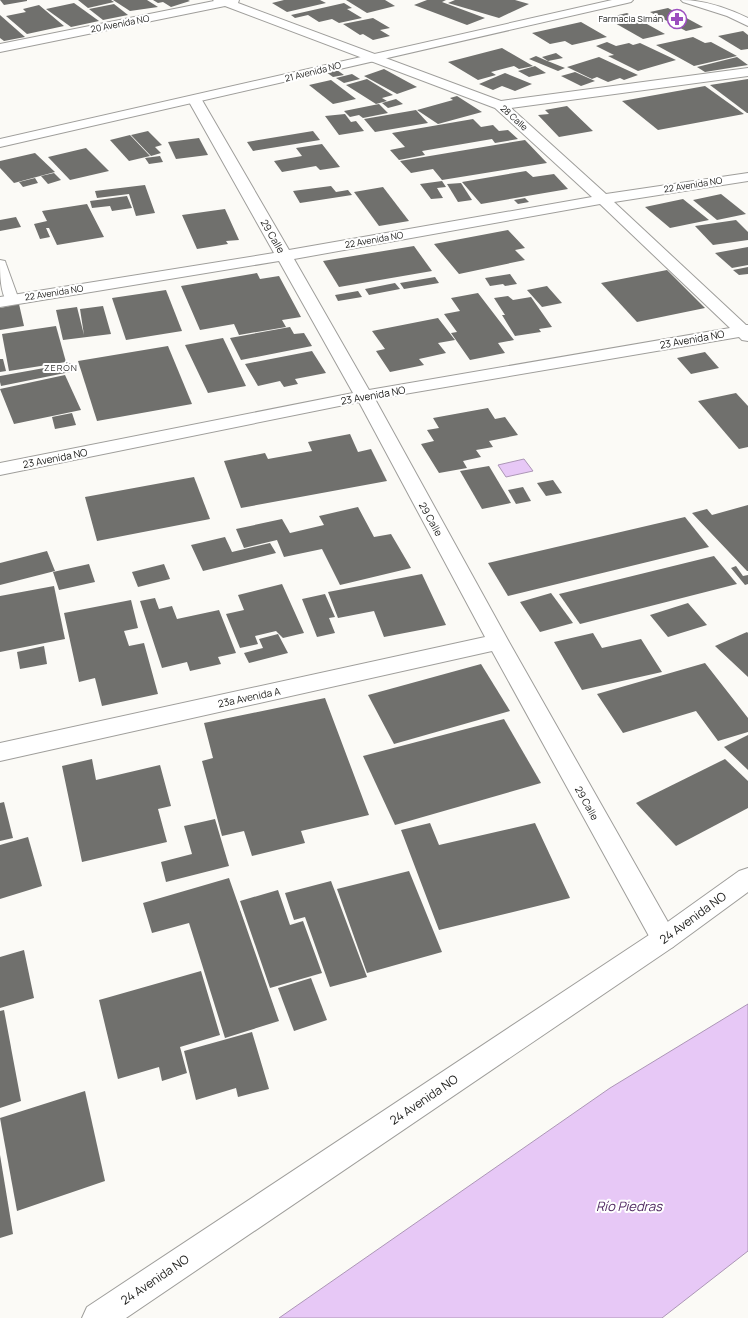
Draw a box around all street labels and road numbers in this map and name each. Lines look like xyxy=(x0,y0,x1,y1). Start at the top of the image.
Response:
street label: 20 Avenida NO xyxy=(89,11,151,36)
street label: 21 Avenida NO xyxy=(283,58,343,85)
street label: 28 Calle xyxy=(498,102,531,134)
street label: 22 Avenida NO xyxy=(663,173,724,196)
street label: 29 Calle xyxy=(258,216,288,256)
street label: 22 Avenida NO xyxy=(344,228,405,251)
street label: 22 Avenida NO xyxy=(24,281,85,304)
street label: 23 Avenida NO xyxy=(658,326,726,352)
street label: 23 Avenida NO xyxy=(339,382,407,408)
street label: 23 Avenida NO xyxy=(21,445,89,471)
street label: 29 Calle xyxy=(416,499,446,539)
street label: 23a Avenida A xyxy=(217,683,282,710)
street label: 29 Calle xyxy=(572,783,602,823)
street label: 24 Avenida NO xyxy=(656,887,730,948)
street label: 24 Avenida NO xyxy=(386,1070,461,1129)
street label: 24 Avenida NO xyxy=(117,1250,192,1309)

